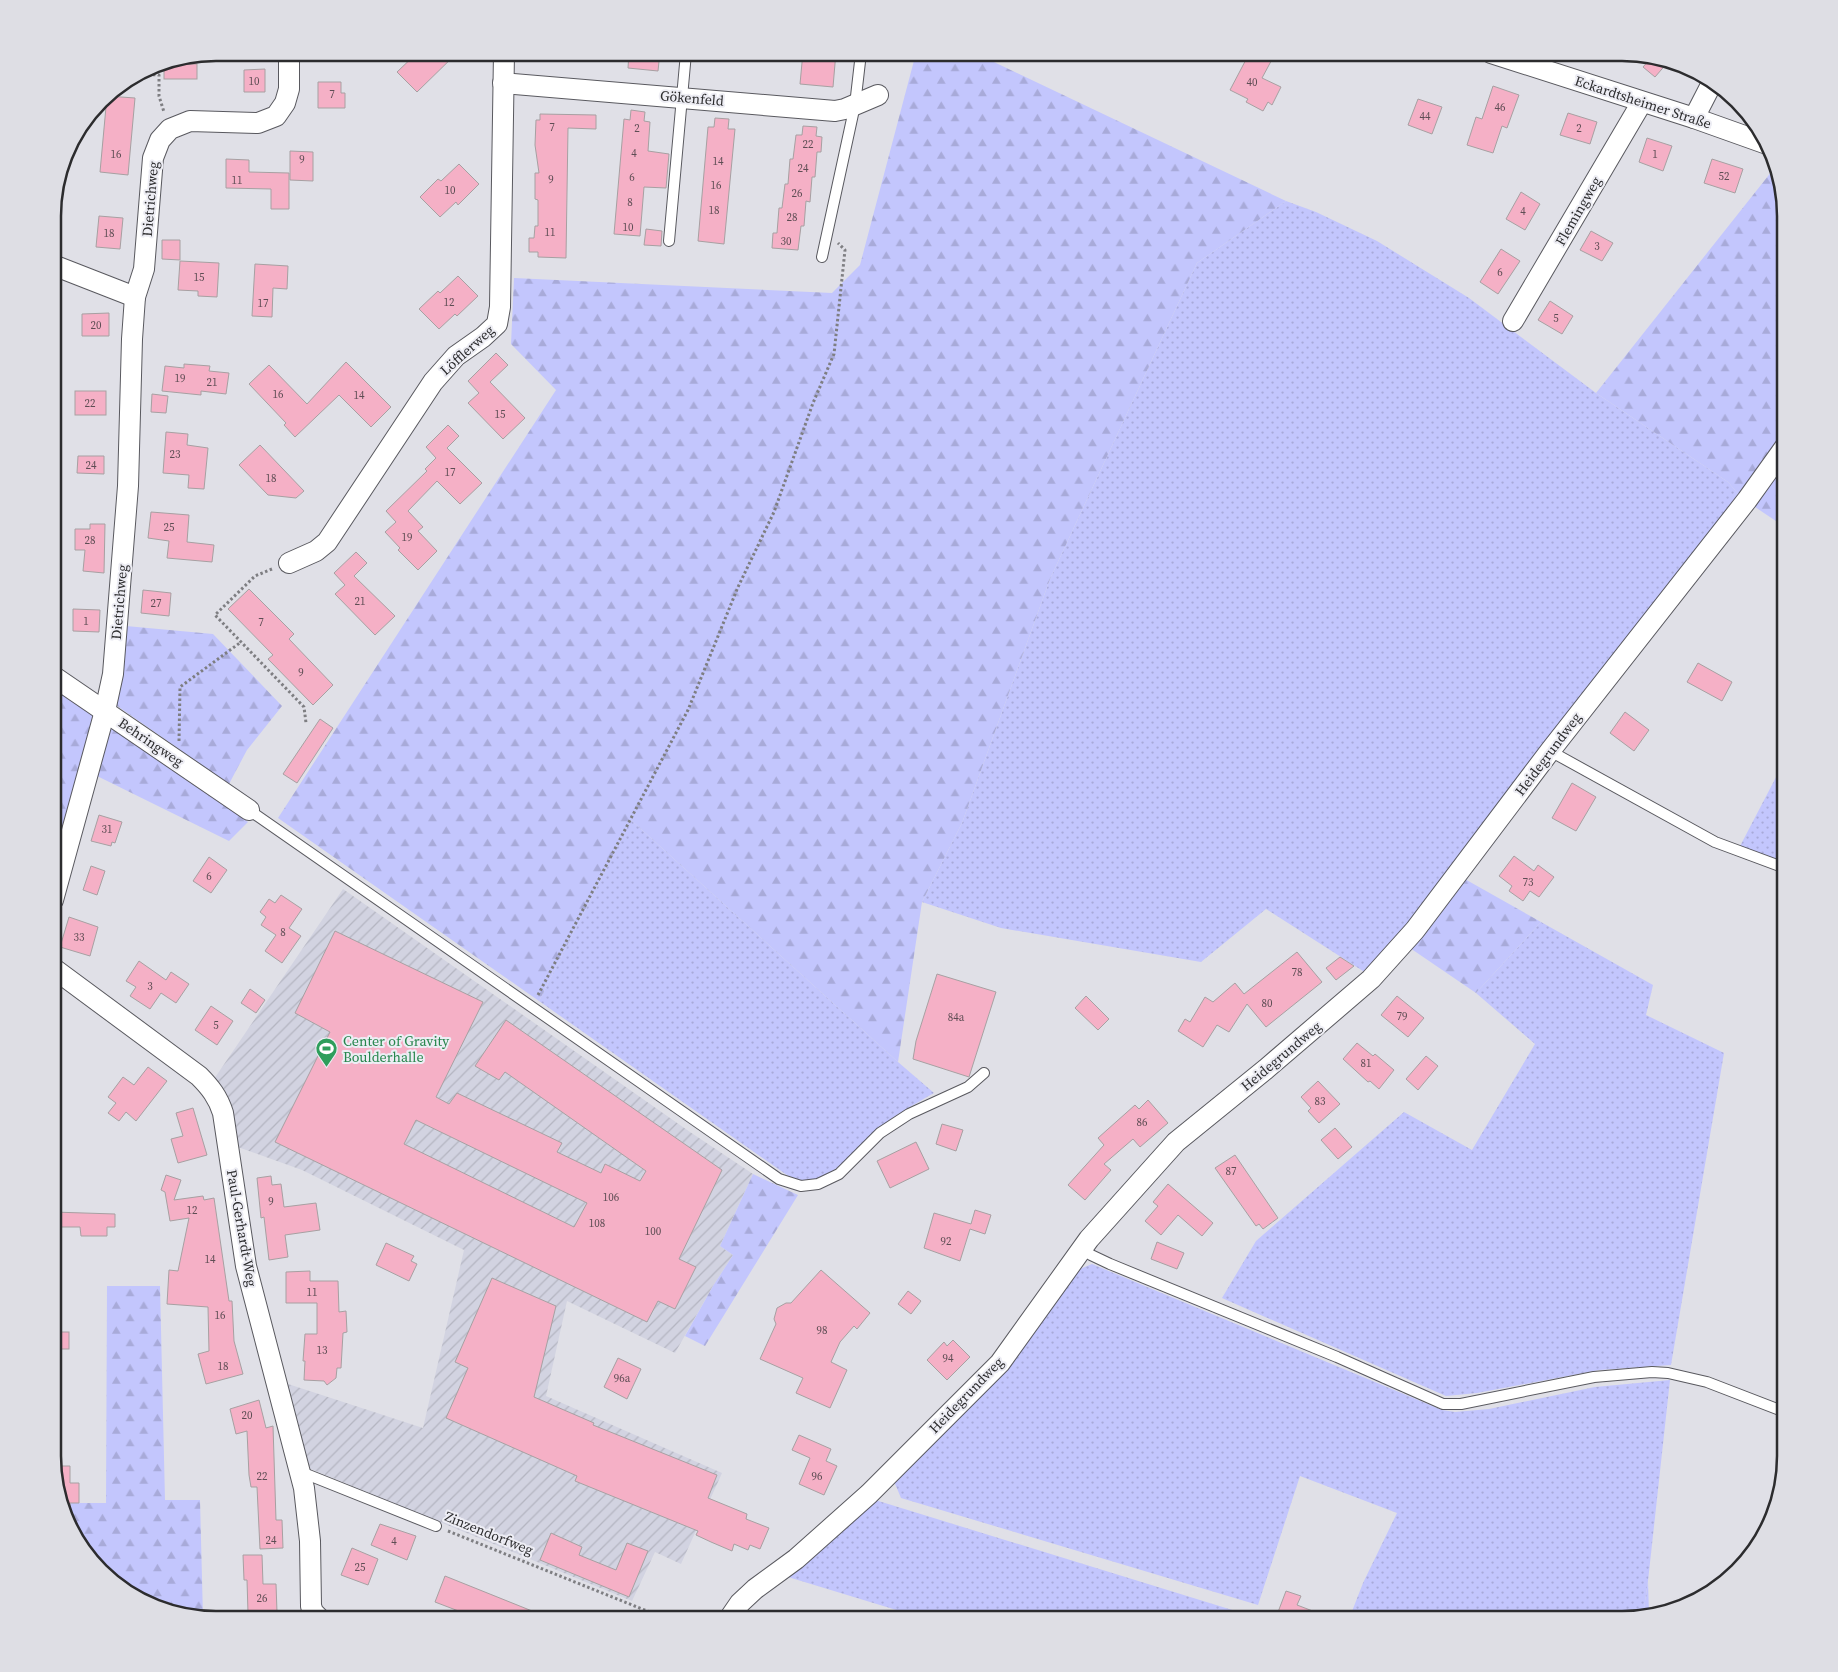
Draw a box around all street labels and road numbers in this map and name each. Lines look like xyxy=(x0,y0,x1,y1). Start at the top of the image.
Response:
street label: Eckardtsheimer Straße xyxy=(1572,70,1714,134)
street label: Gökenfeld xyxy=(659,85,725,111)
street label: Dietrichweg xyxy=(137,161,163,237)
street label: Flemingweg xyxy=(1550,173,1606,249)
street label: Löfflerweg xyxy=(435,320,499,380)
street label: Dietrichweg xyxy=(106,564,132,640)
street label: Heidegrundweg xyxy=(1510,708,1586,800)
street label: Behringweg xyxy=(114,713,188,771)
street label: Heidegrundweg xyxy=(1236,1016,1326,1096)
street label: Paul-Gerhardt-Weg xyxy=(222,1168,262,1288)
street label: Heidegrundweg xyxy=(924,1352,1008,1438)
street label: Zinzendorfweg xyxy=(442,1506,536,1560)

